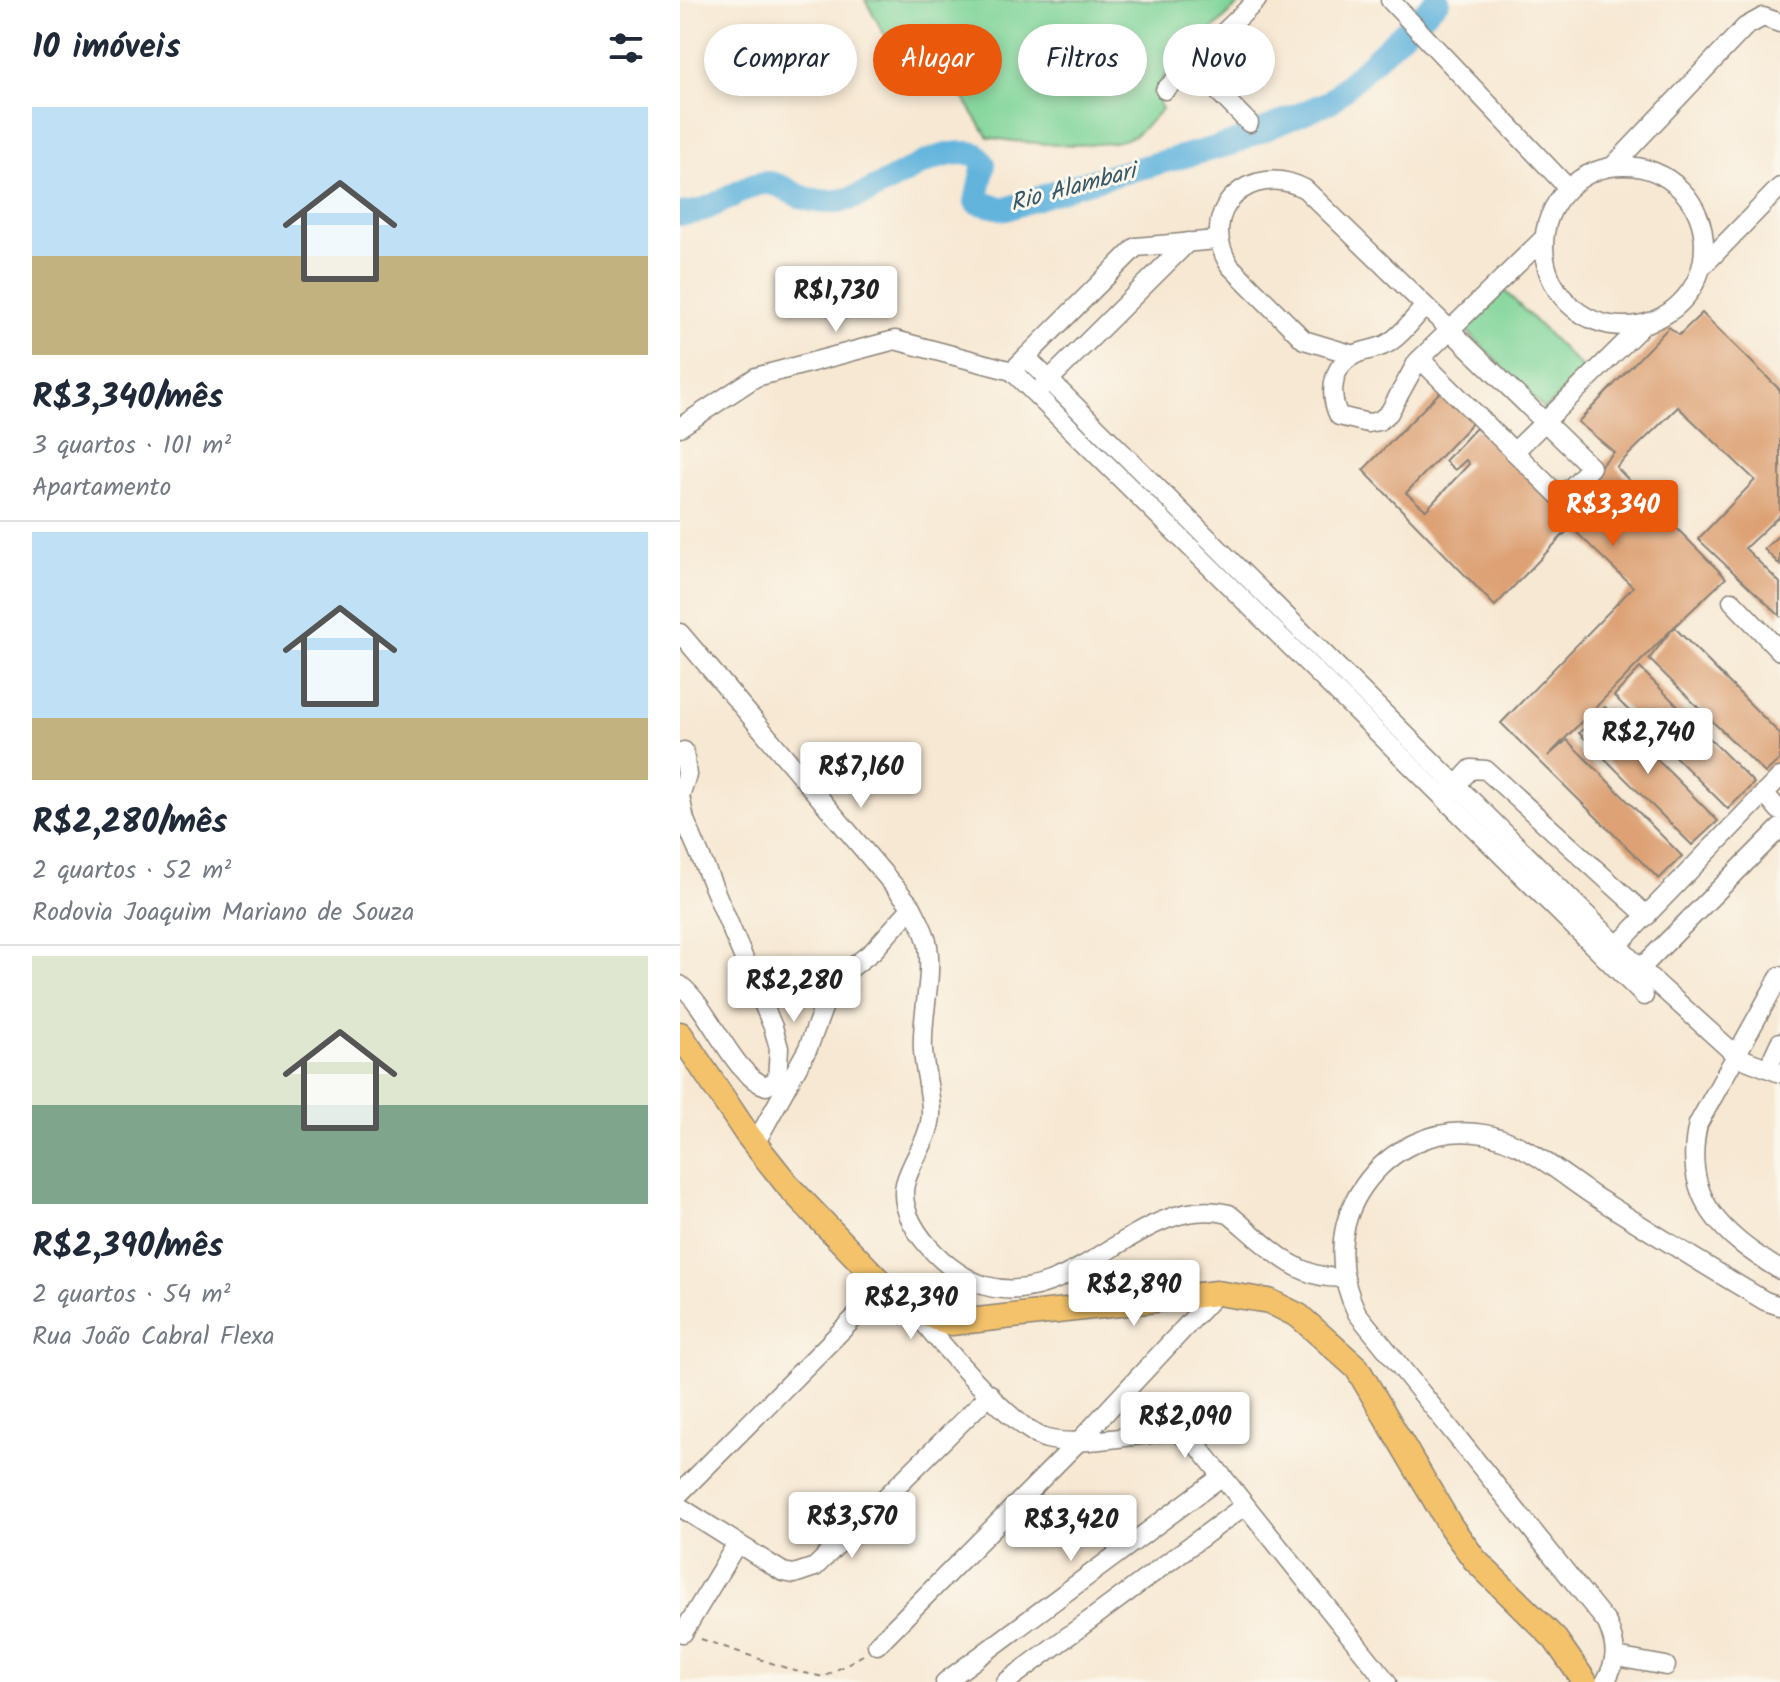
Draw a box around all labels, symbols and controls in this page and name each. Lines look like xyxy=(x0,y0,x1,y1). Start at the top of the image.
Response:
text: 10 imóveis xyxy=(32,21,181,75)
chip: Comprar xyxy=(704,24,857,96)
chip: Alugar xyxy=(873,24,1002,96)
chip: Filtros xyxy=(1018,24,1147,96)
chip: Novo xyxy=(1163,24,1275,96)
icon: filters xyxy=(604,26,648,70)
water label: Rio Alambari xyxy=(1006,151,1145,223)
icon: home xyxy=(268,159,412,303)
pin: R$1,730 xyxy=(762,266,910,334)
text: R$1,730 xyxy=(793,271,879,313)
text: R$3,340/mês xyxy=(32,371,223,425)
text: 3 quartos · 101 m² xyxy=(32,425,231,467)
text: Apartamento xyxy=(32,467,171,509)
pin: R$3,340 xyxy=(1539,480,1687,548)
text: R$3,340 xyxy=(1566,485,1660,527)
icon: home xyxy=(268,584,412,728)
pin: R$2,740 xyxy=(1574,708,1722,776)
text: R$2,740 xyxy=(1602,713,1694,755)
pin: R$7,160 xyxy=(787,742,935,810)
text: R$7,160 xyxy=(818,747,904,789)
text: R$2,280/mês xyxy=(32,796,227,850)
text: 2 quartos · 52 m² xyxy=(32,850,231,892)
text: Rodovia Joaquim Mariano de Souza xyxy=(32,892,414,934)
pin: R$2,280 xyxy=(720,956,868,1024)
text: R$2,280 xyxy=(746,961,842,1003)
icon: home xyxy=(268,1008,412,1152)
text: R$2,390/mês xyxy=(32,1220,223,1274)
pin: R$2,890 xyxy=(1060,1260,1208,1328)
text: R$2,890 xyxy=(1087,1265,1181,1307)
pin: R$2,390 xyxy=(837,1273,985,1341)
text: 2 quartos · 54 m² xyxy=(32,1274,231,1316)
text: R$2,390 xyxy=(864,1278,958,1320)
text: Rua João Cabral Flexa xyxy=(32,1316,275,1358)
pin: R$2,090 xyxy=(1111,1392,1259,1460)
text: R$2,090 xyxy=(1139,1397,1231,1439)
pin: R$3,570 xyxy=(778,1492,926,1560)
pin: R$3,420 xyxy=(997,1495,1145,1563)
text: R$3,570 xyxy=(807,1497,897,1539)
text: R$3,420 xyxy=(1024,1500,1118,1542)

